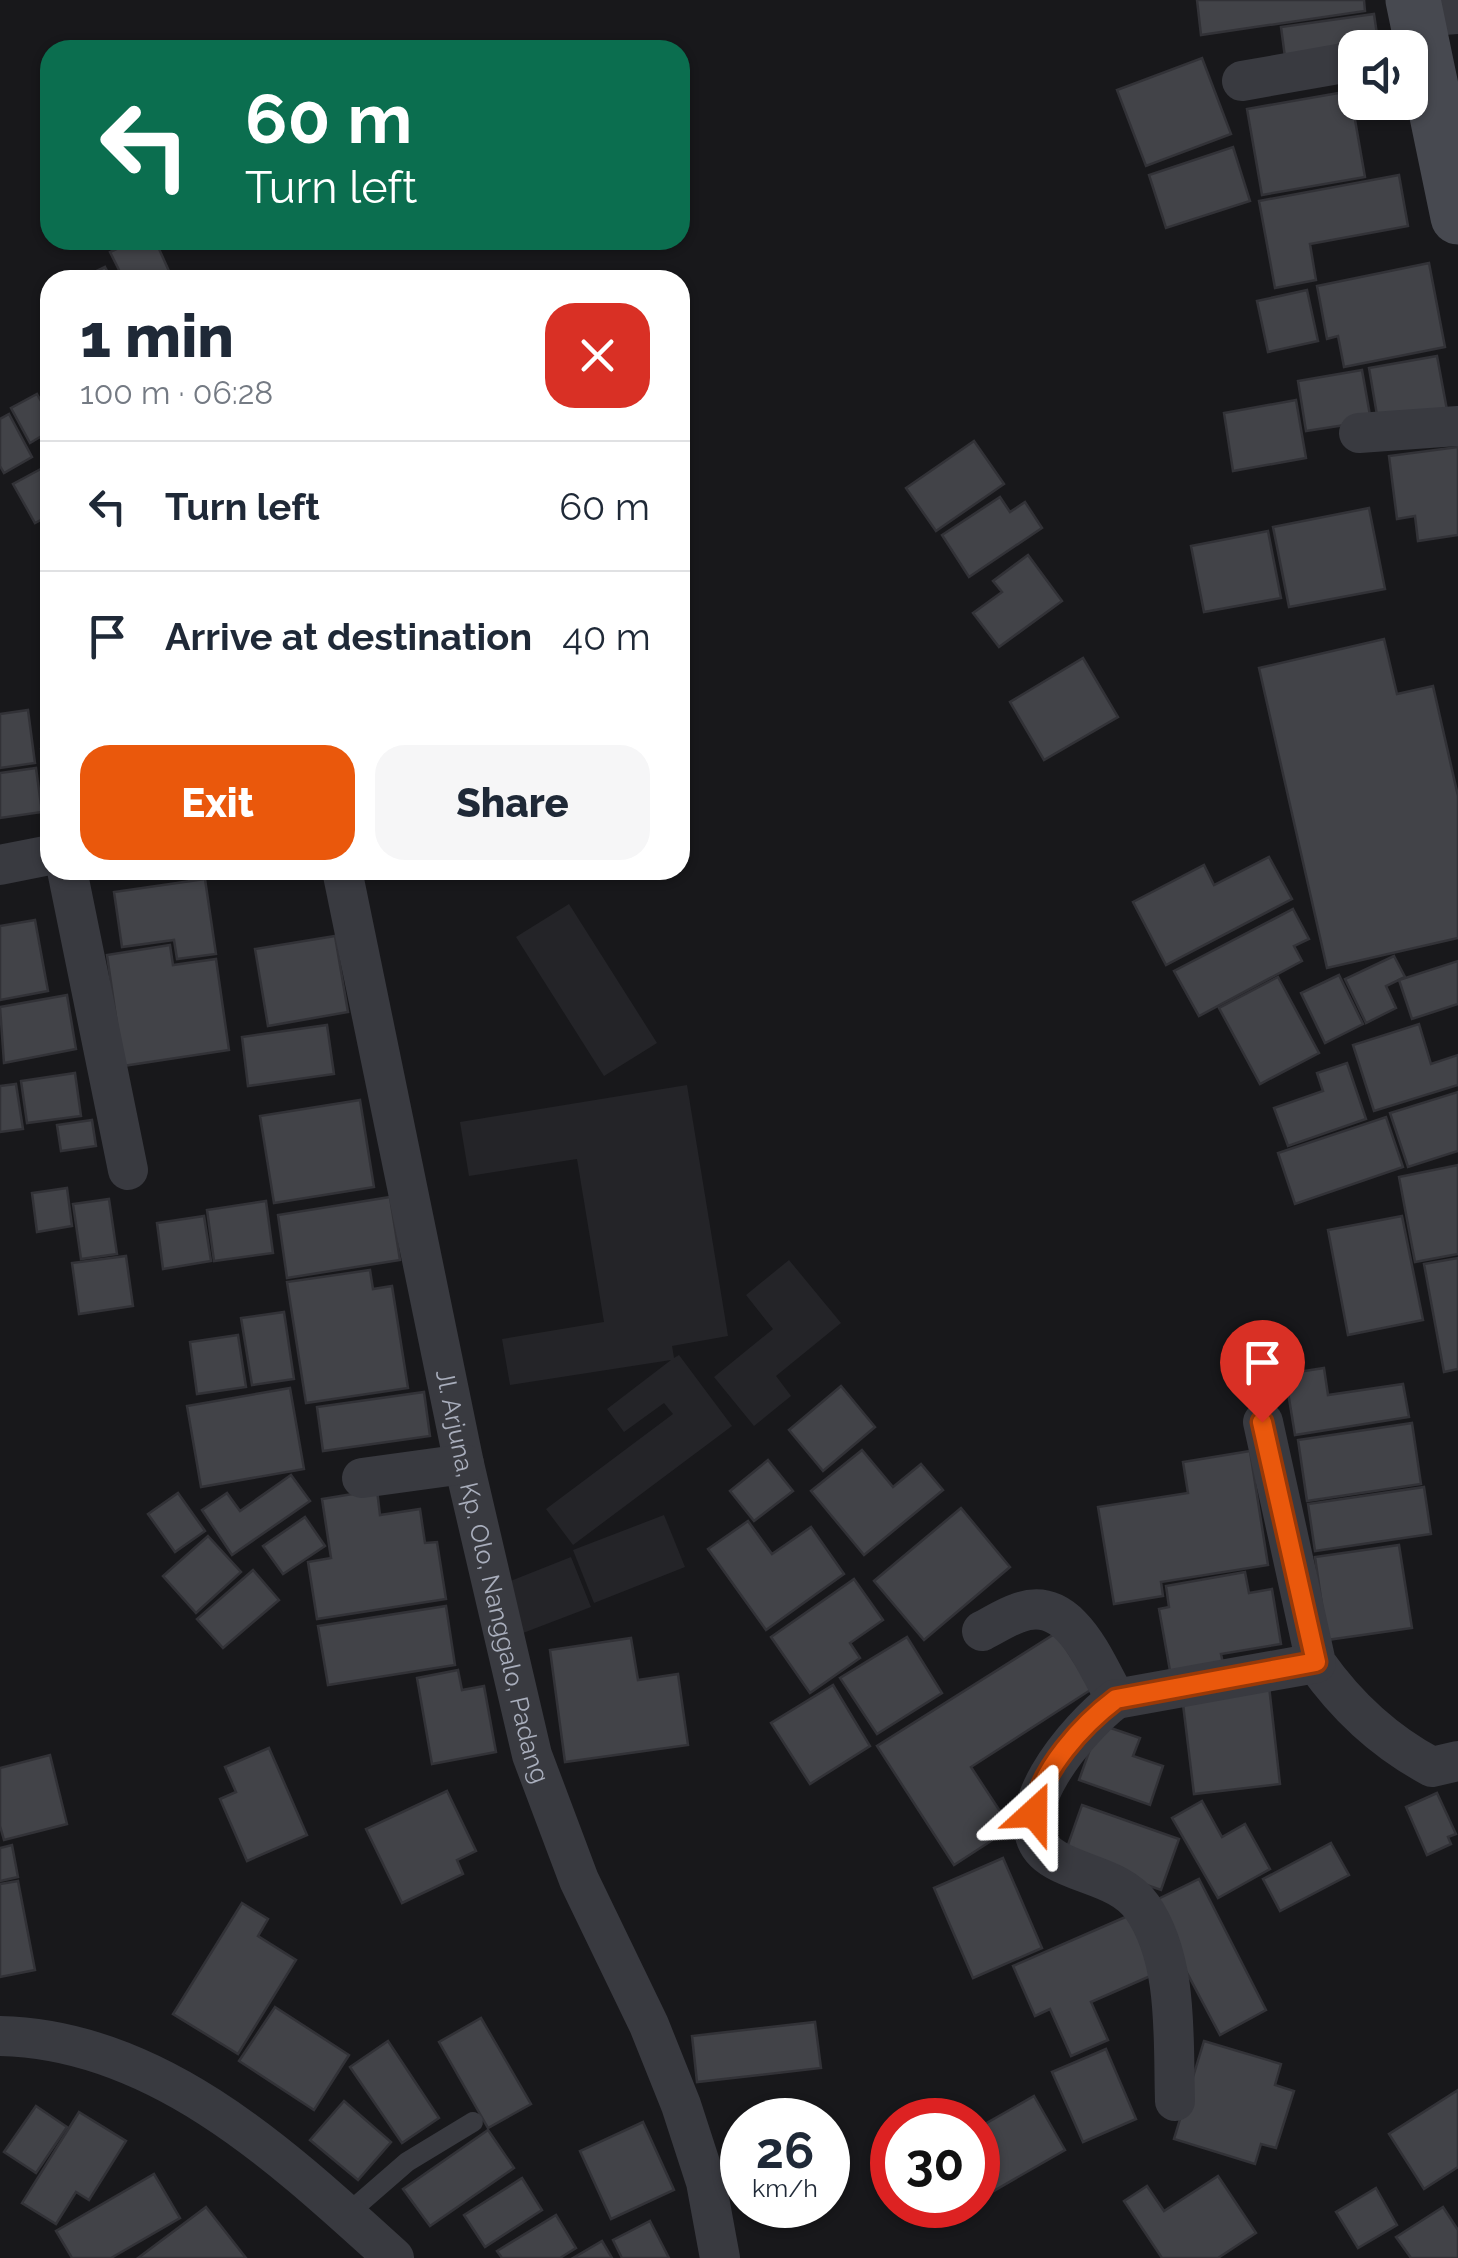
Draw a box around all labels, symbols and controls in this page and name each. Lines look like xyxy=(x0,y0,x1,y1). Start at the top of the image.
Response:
map controls xyxy=(1338,30,1428,120)
button: sound xyxy=(1338,30,1428,120)
text: 60 m xyxy=(245,77,412,159)
icon: left xyxy=(80,80,210,210)
text: Turn left xyxy=(245,161,417,214)
text: 1 min xyxy=(80,301,234,371)
button: close xyxy=(545,303,650,408)
text: 100 m · 06:28 xyxy=(80,374,273,411)
icon: left xyxy=(80,479,135,534)
text: Turn left xyxy=(165,484,320,529)
text: 60 m xyxy=(559,484,650,529)
icon: arrive xyxy=(80,609,135,664)
text: Arrive at destination xyxy=(165,614,532,659)
text: 40 m xyxy=(562,614,651,659)
button: Exit xyxy=(80,745,355,860)
button: Share xyxy=(375,745,650,860)
pin xyxy=(1220,1320,1305,1423)
icon: arrive xyxy=(1235,1335,1290,1390)
street label: Jl. Arjuna, Kp. Olo, Nanggalo, Padang xyxy=(430,1367,556,1787)
position arrow xyxy=(982,1761,1086,1865)
speed limit sign: 30 xyxy=(870,2098,1000,2228)
text: 26 xyxy=(756,2121,814,2180)
text: km/h xyxy=(752,2173,818,2203)

